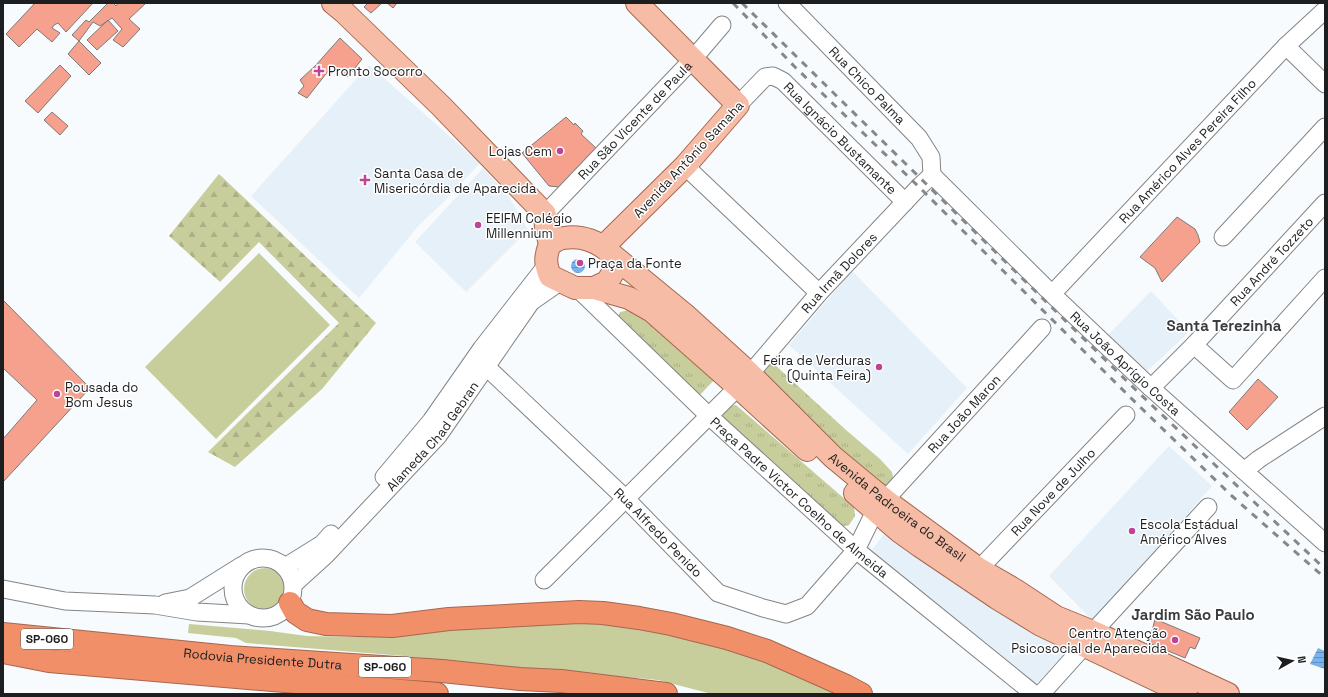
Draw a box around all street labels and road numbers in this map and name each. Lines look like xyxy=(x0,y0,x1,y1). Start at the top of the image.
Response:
street label: Rua Chico Palma xyxy=(825,43,909,129)
street label: Rua São Vicente de Paula xyxy=(574,57,696,183)
street label: Rua Américo Alves Pereira Filho xyxy=(1115,75,1260,227)
street label: Rua Ignácio Bustamante xyxy=(780,78,900,198)
street label: Avenida Antônio Samaha xyxy=(630,97,748,222)
street label: Rua André Tozzeto xyxy=(1226,213,1317,310)
street label: Rua Irmã Dolores xyxy=(798,229,881,317)
street label: Rua João Aprígio Costa xyxy=(1066,308,1184,420)
street label: Rua João Maron xyxy=(924,371,1004,457)
street label: Alameda Chad Gebran xyxy=(383,378,482,495)
street label: Praça Padre Victor Coelho de Almeida xyxy=(707,413,892,582)
street label: Rua Nove de Julho xyxy=(1007,444,1099,539)
street label: Avenida Padroeira do Brasil xyxy=(825,449,969,566)
street label: Rua Alfredo Penido xyxy=(610,484,706,581)
road number: SP-060 xyxy=(21,629,73,649)
street label: Rodovia Presidente Dutra xyxy=(183,644,343,673)
road number: SP-060 xyxy=(359,657,411,677)

